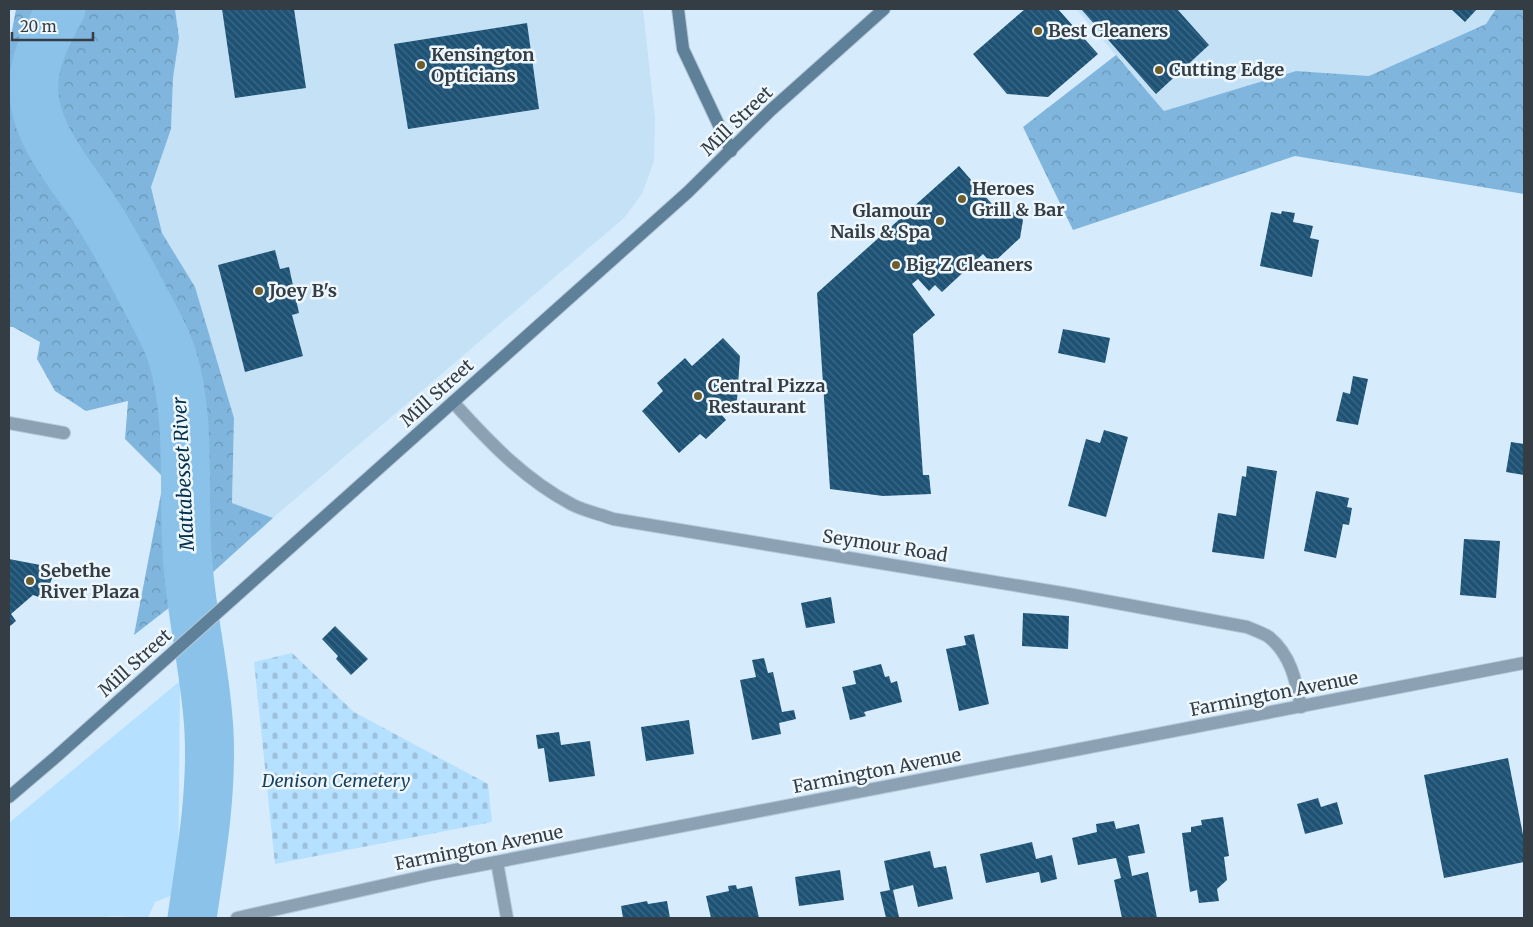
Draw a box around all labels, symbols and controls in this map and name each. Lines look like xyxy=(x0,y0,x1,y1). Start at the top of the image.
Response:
scale bar xyxy=(12,10,94,42)
text: 20 m xyxy=(20,17,57,36)
place label: Best Cleaners xyxy=(1048,19,1168,42)
marker: Best Cleaners xyxy=(1032,25,1044,37)
place label: Kensington Opticians xyxy=(431,43,534,87)
place label: Cutting Edge xyxy=(1169,58,1284,81)
marker: Kensington Opticians xyxy=(415,59,427,71)
marker: Cutting Edge xyxy=(1153,64,1165,76)
street label: Mill Street xyxy=(696,81,777,160)
place label: Heroes Grill & Bar xyxy=(972,177,1065,221)
marker: Heroes Grill & Bar xyxy=(956,193,968,205)
place label: Glamour Nails & Spa xyxy=(830,199,930,243)
marker: Glamour Nails & Spa xyxy=(934,215,946,227)
place label: Big Z Cleaners xyxy=(906,253,1033,276)
marker: Big Z Cleaners xyxy=(890,259,902,271)
place label: Joey B's xyxy=(268,279,337,302)
marker: Joey B's xyxy=(253,285,265,297)
street label: Mill Street xyxy=(395,354,478,431)
place label: Central Pizza Restaurant xyxy=(708,374,825,418)
marker: Central Pizza Restaurant xyxy=(692,390,704,402)
water label: Mattabesset River xyxy=(167,396,199,553)
street label: Seymour Road xyxy=(821,524,949,567)
place label: Sebethe River Plaza xyxy=(40,559,140,603)
marker: Sebethe River Plaza xyxy=(24,575,36,587)
street label: Mill Street xyxy=(93,624,176,701)
street label: Farmington Avenue xyxy=(1188,666,1360,721)
street label: Farmington Avenue xyxy=(791,743,963,798)
park label: Denison Cemetery xyxy=(261,769,410,792)
street label: Farmington Avenue xyxy=(393,820,565,875)

